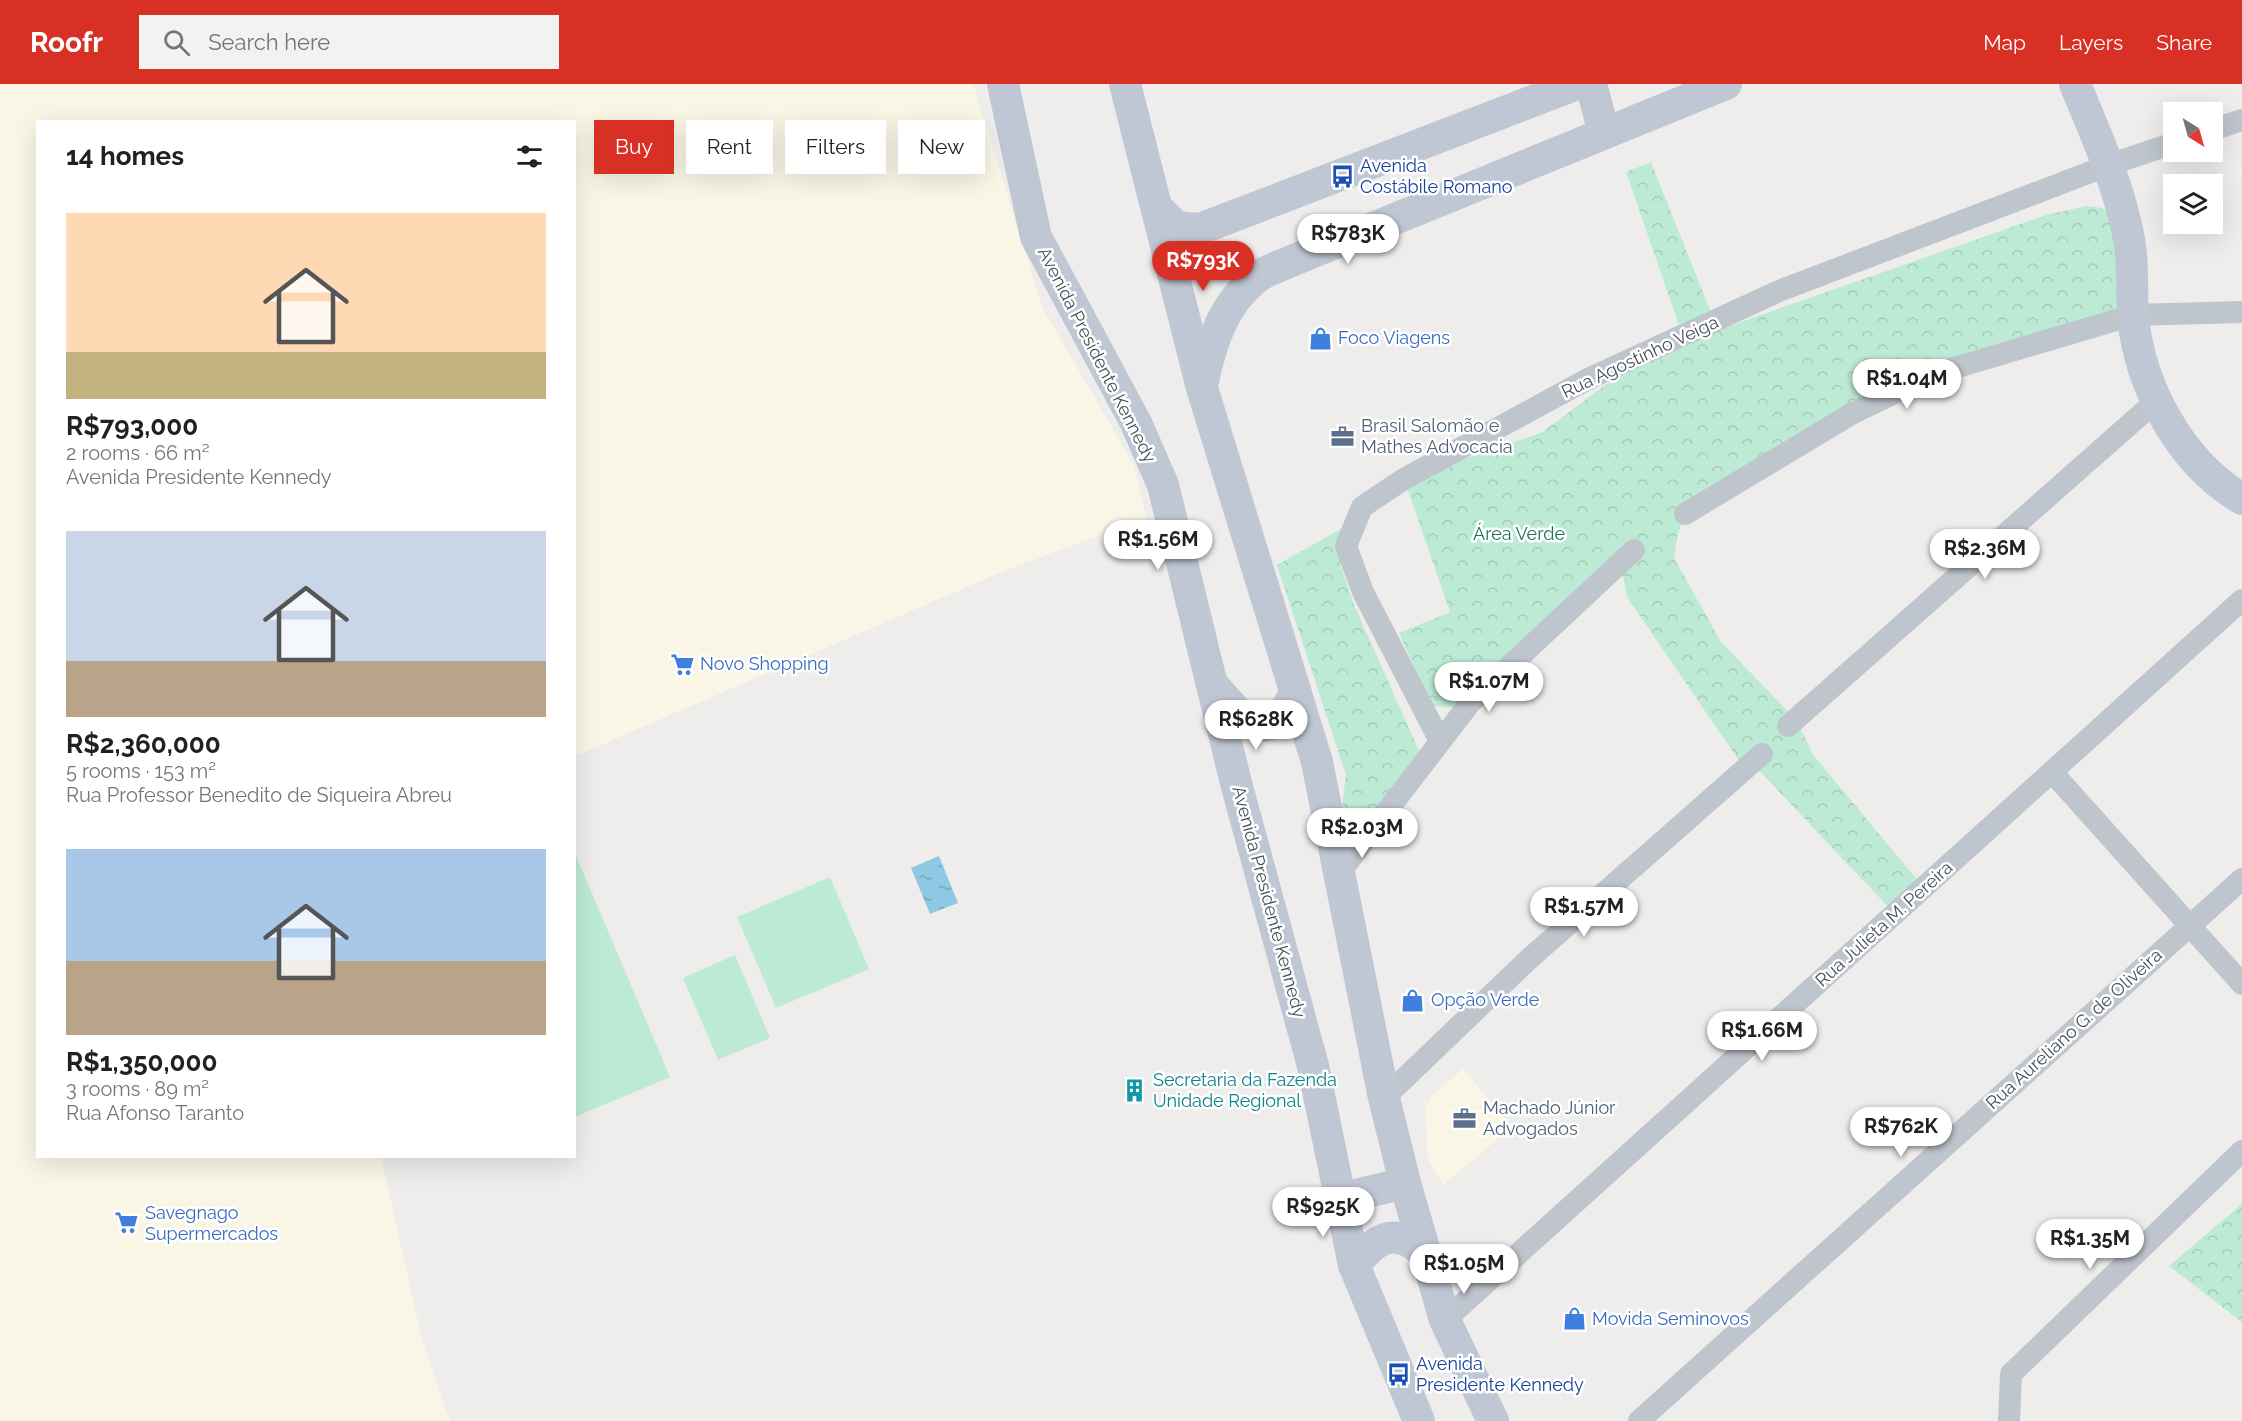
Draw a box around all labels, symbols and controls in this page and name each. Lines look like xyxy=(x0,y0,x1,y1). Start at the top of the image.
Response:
search box xyxy=(139,15,559,69)
text: Roofr xyxy=(30,26,103,59)
icon: search xyxy=(160,26,193,59)
text: Search here xyxy=(208,29,330,55)
text: Map xyxy=(1983,30,2026,55)
text: Layers xyxy=(2059,30,2123,55)
text: Share xyxy=(2156,30,2212,55)
north arrow xyxy=(2163,102,2223,162)
map controls xyxy=(2163,102,2223,234)
chip: Buy xyxy=(594,120,674,174)
chip: Rent xyxy=(686,120,773,174)
chip: Filters xyxy=(785,120,886,174)
chip: New xyxy=(898,120,985,174)
icon: filters xyxy=(513,140,546,173)
text: 14 homes xyxy=(66,141,184,171)
place label: Avenida Costábile Romano xyxy=(1360,155,1513,197)
bus stop icon: Avenida Costábile Romano xyxy=(1329,163,1355,189)
button: layers xyxy=(2163,174,2223,234)
pin: R$783K xyxy=(1299,214,1397,265)
text: R$783K xyxy=(1311,221,1385,245)
pin: R$793K xyxy=(1154,241,1252,292)
street label: Avenida Presidente Kennedy xyxy=(1034,243,1161,466)
text: R$793K xyxy=(1166,248,1240,272)
icon: home xyxy=(252,252,360,360)
street label: Rua Agostinho Veiga xyxy=(1558,311,1722,402)
shop icon: Foco Viagens xyxy=(1307,325,1333,351)
place label: Foco Viagens xyxy=(1338,327,1450,348)
pin: R$1.04M xyxy=(1852,359,1962,410)
text: R$1.04M xyxy=(1866,366,1948,390)
text: R$793,000 xyxy=(66,411,198,441)
place label: Brasil Salomão e Mathes Advocacia xyxy=(1361,415,1513,457)
office icon: Brasil Salomão e Mathes Advocacia xyxy=(1330,423,1356,449)
text: 2 rooms · 66 m² xyxy=(66,441,209,465)
text: Avenida Presidente Kennedy xyxy=(66,465,332,489)
pin: R$1.56M xyxy=(1103,520,1213,571)
park label: Área Verde xyxy=(1473,522,1565,544)
text: R$1.56M xyxy=(1118,527,1198,551)
pin: R$2.36M xyxy=(1930,529,2040,580)
text: R$2.36M xyxy=(1944,536,2026,560)
icon: home xyxy=(252,570,360,678)
supermarket icon: Novo Shopping xyxy=(669,651,695,677)
place label: Novo Shopping xyxy=(700,653,829,674)
pin: R$1.07M xyxy=(1434,662,1544,713)
text: R$1.07M xyxy=(1448,669,1530,693)
pin: R$628K xyxy=(1207,700,1305,751)
text: R$628K xyxy=(1219,707,1293,731)
text: R$2,360,000 xyxy=(66,729,221,759)
text: 5 rooms · 153 m² xyxy=(66,759,216,783)
text: Rua Professor Benedito de Siqueira Abreu xyxy=(66,783,452,807)
street label: Avenida Presidente Kennedy xyxy=(1228,784,1311,1020)
pin: R$2.03M xyxy=(1307,808,1417,859)
text: R$2.03M xyxy=(1321,815,1403,839)
street label: Rua Julieta M. Pereira xyxy=(1811,857,1957,991)
pin: R$1.57M xyxy=(1529,887,1639,938)
icon: home xyxy=(252,888,360,996)
text: R$1.57M xyxy=(1544,894,1624,918)
street label: Rua Aureliano G. de Oliveira xyxy=(1981,944,2166,1113)
shop icon: Opção Verde xyxy=(1400,987,1426,1013)
place label: Opção Verde xyxy=(1431,989,1540,1010)
pin: R$1.66M xyxy=(1707,1011,1817,1062)
text: R$1.66M xyxy=(1721,1018,1803,1042)
text: R$1,350,000 xyxy=(66,1047,217,1077)
place label: Secretaria da Fazenda Unidade Regional xyxy=(1153,1069,1337,1111)
text: 3 rooms · 89 m² xyxy=(66,1077,209,1101)
building icon: Secretaria da Fazenda Unidade Regional xyxy=(1122,1077,1148,1103)
place label: Machado Júnior Advogados xyxy=(1483,1097,1616,1139)
text: Rua Afonso Taranto xyxy=(66,1101,244,1125)
office icon: Machado Júnior Advogados xyxy=(1452,1105,1478,1131)
pin: R$762K xyxy=(1852,1107,1950,1158)
text: R$762K xyxy=(1864,1114,1938,1138)
pin: R$925K xyxy=(1274,1187,1372,1238)
text: R$925K xyxy=(1286,1194,1360,1218)
place label: Savegnago Supermercados xyxy=(145,1202,278,1244)
supermarket icon: Savegnago Supermercados xyxy=(114,1210,140,1236)
pin: R$1.35M xyxy=(2035,1219,2145,1270)
text: R$1.35M xyxy=(2050,1226,2130,1250)
pin: R$1.05M xyxy=(1409,1244,1519,1295)
text: R$1.05M xyxy=(1423,1251,1505,1275)
shop icon: Movida Seminovos xyxy=(1561,1306,1587,1332)
place label: Movida Seminovos xyxy=(1592,1308,1749,1329)
place label: Avenida Presidente Kennedy xyxy=(1416,1353,1584,1395)
bus stop icon: Avenida Presidente Kennedy xyxy=(1385,1361,1411,1387)

